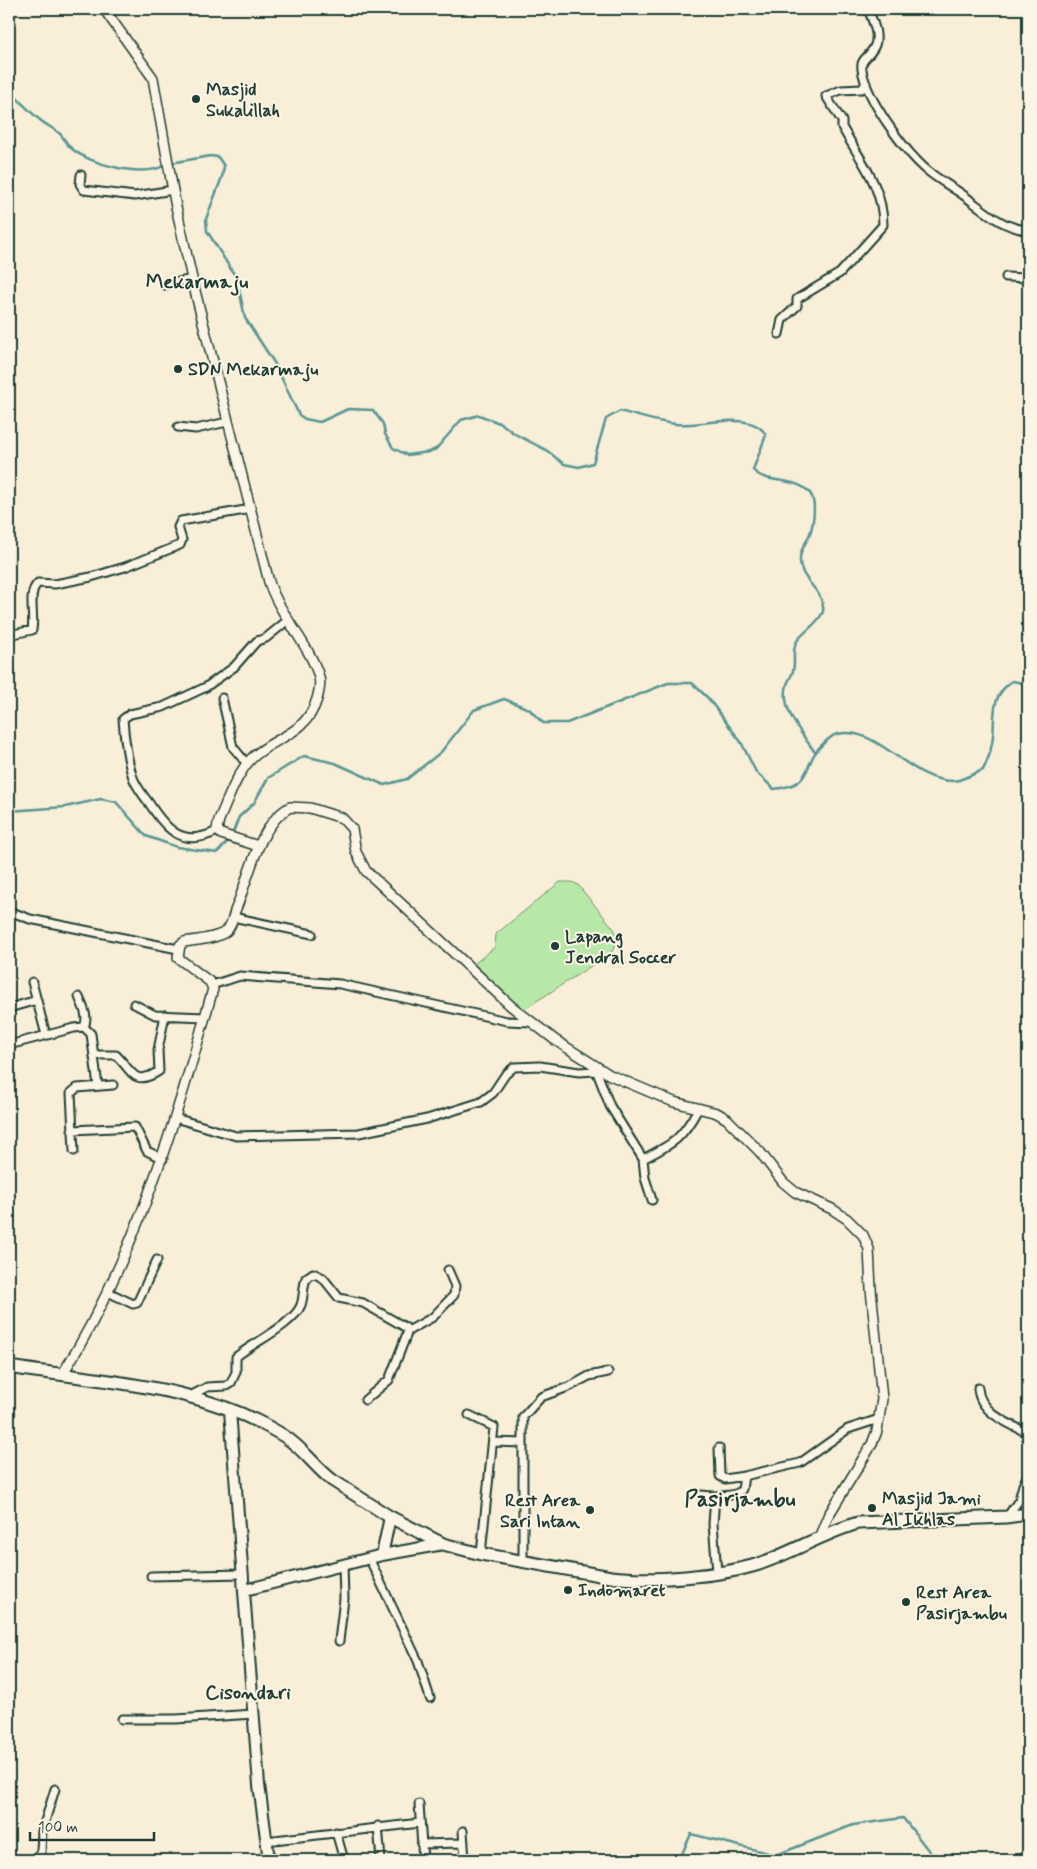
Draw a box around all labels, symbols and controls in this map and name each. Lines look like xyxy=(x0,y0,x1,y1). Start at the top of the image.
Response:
place label: Masjid Sukalillah xyxy=(206,78,280,123)
marker: Masjid Sukalillah xyxy=(190,93,202,105)
district label: Mekarmaju xyxy=(146,269,248,296)
place label: SDN Mekarmaju xyxy=(188,358,318,382)
marker: SDN Mekarmaju xyxy=(172,363,184,375)
place label: Lapang Jendral Soccer xyxy=(565,925,677,970)
marker: Lapang Jendral Soccer xyxy=(549,940,561,952)
district label: Pasirjambu xyxy=(684,1486,796,1514)
place label: Masjid Jami Al Ikhlas xyxy=(882,1487,981,1532)
place label: Rest Area Sari Intan xyxy=(500,1489,581,1534)
marker: Masjid Jami Al Ikhlas xyxy=(866,1502,878,1514)
marker: Rest Area Sari Intan xyxy=(584,1504,596,1516)
place label: Indomaret xyxy=(578,1579,666,1603)
place label: Rest Area Pasirjambu xyxy=(916,1581,1007,1626)
marker: Indomaret xyxy=(562,1584,574,1596)
marker: Rest Area Pasirjambu xyxy=(900,1596,912,1608)
district label: Cisondari xyxy=(205,1680,291,1707)
scale bar xyxy=(30,1809,154,1841)
text: 100 m xyxy=(38,1818,78,1838)

